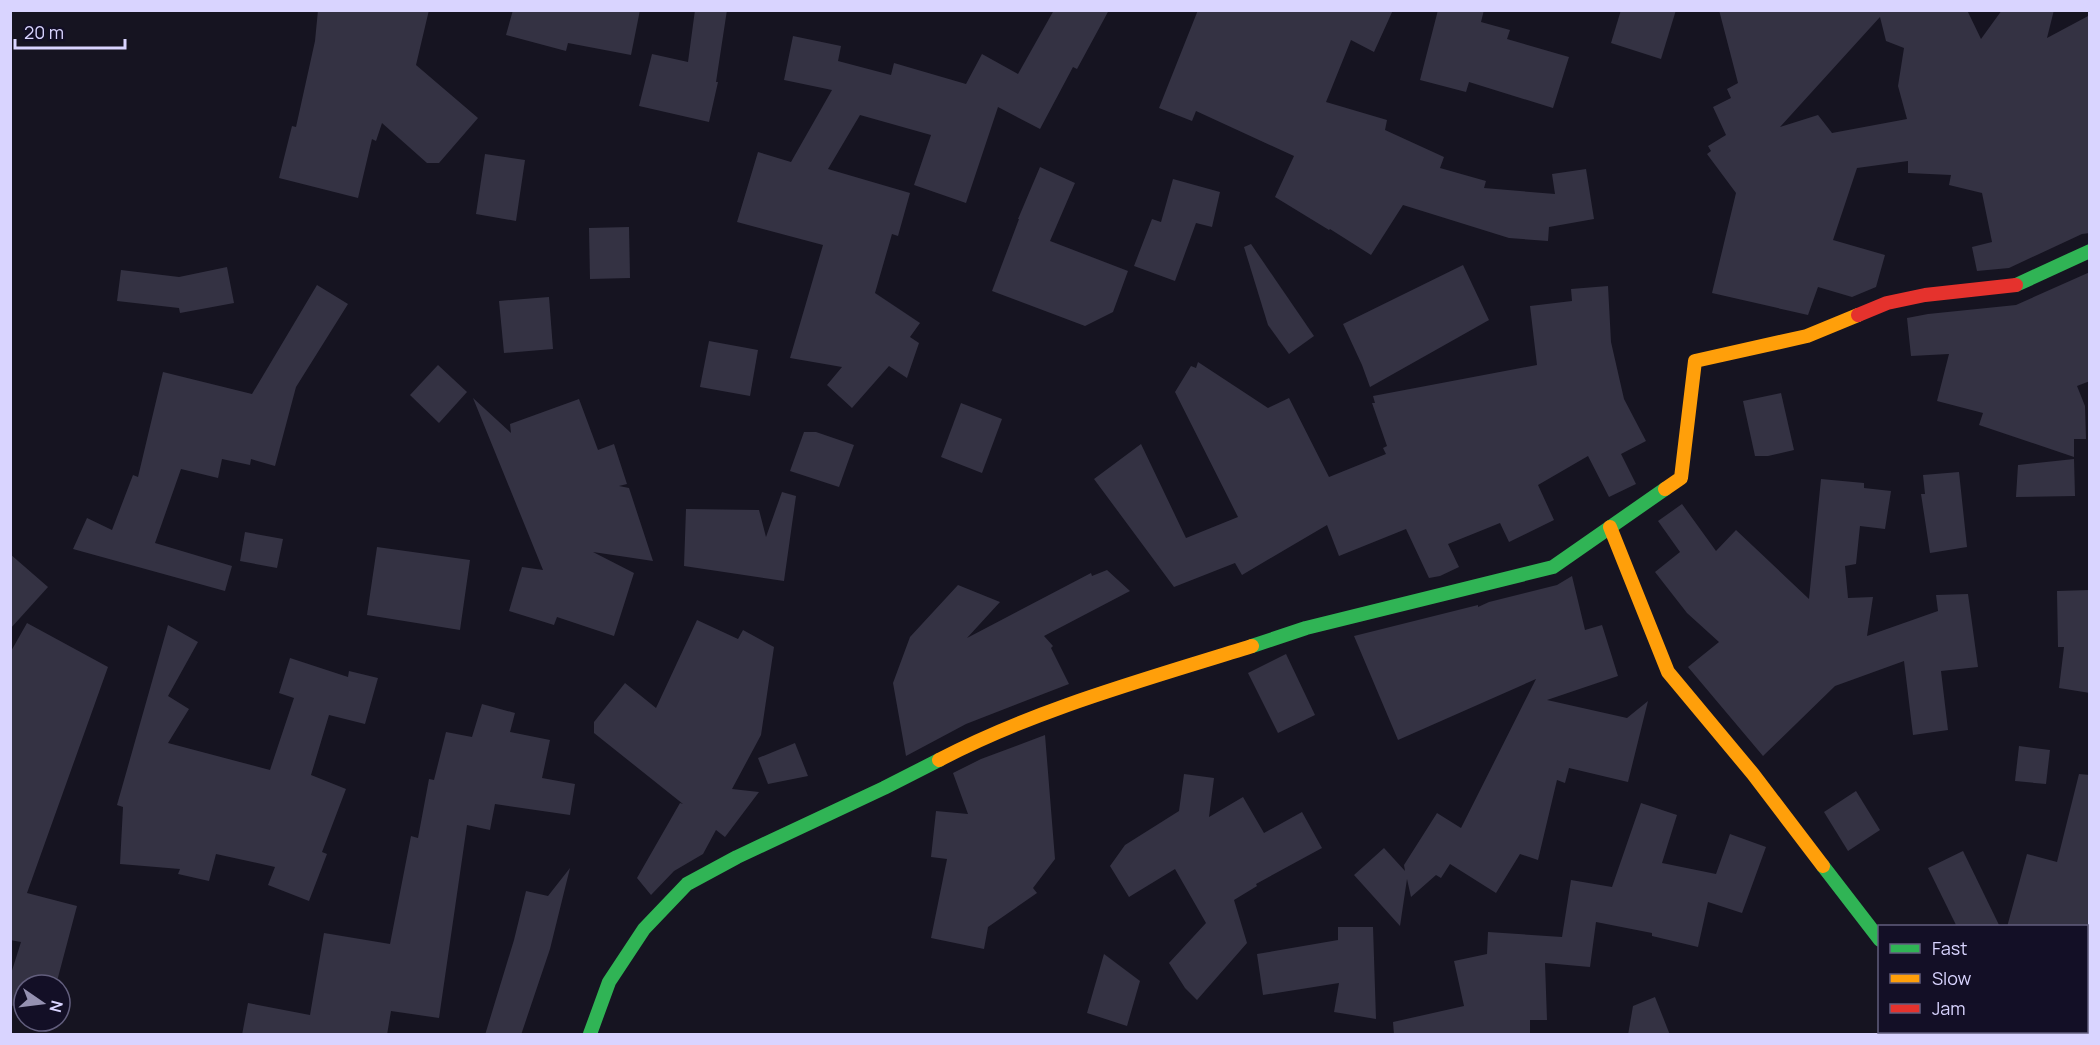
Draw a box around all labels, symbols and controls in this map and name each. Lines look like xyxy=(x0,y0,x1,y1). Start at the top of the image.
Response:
scale bar xyxy=(15,12,124,50)
text: 20 m xyxy=(24,20,64,44)
legend xyxy=(1878,925,2088,1033)
text: Fast xyxy=(1932,936,1967,960)
text: Slow xyxy=(1932,966,1972,990)
north arrow xyxy=(12,973,72,1033)
text: Jam xyxy=(1932,996,1966,1020)
text: N xyxy=(44,998,69,1015)

